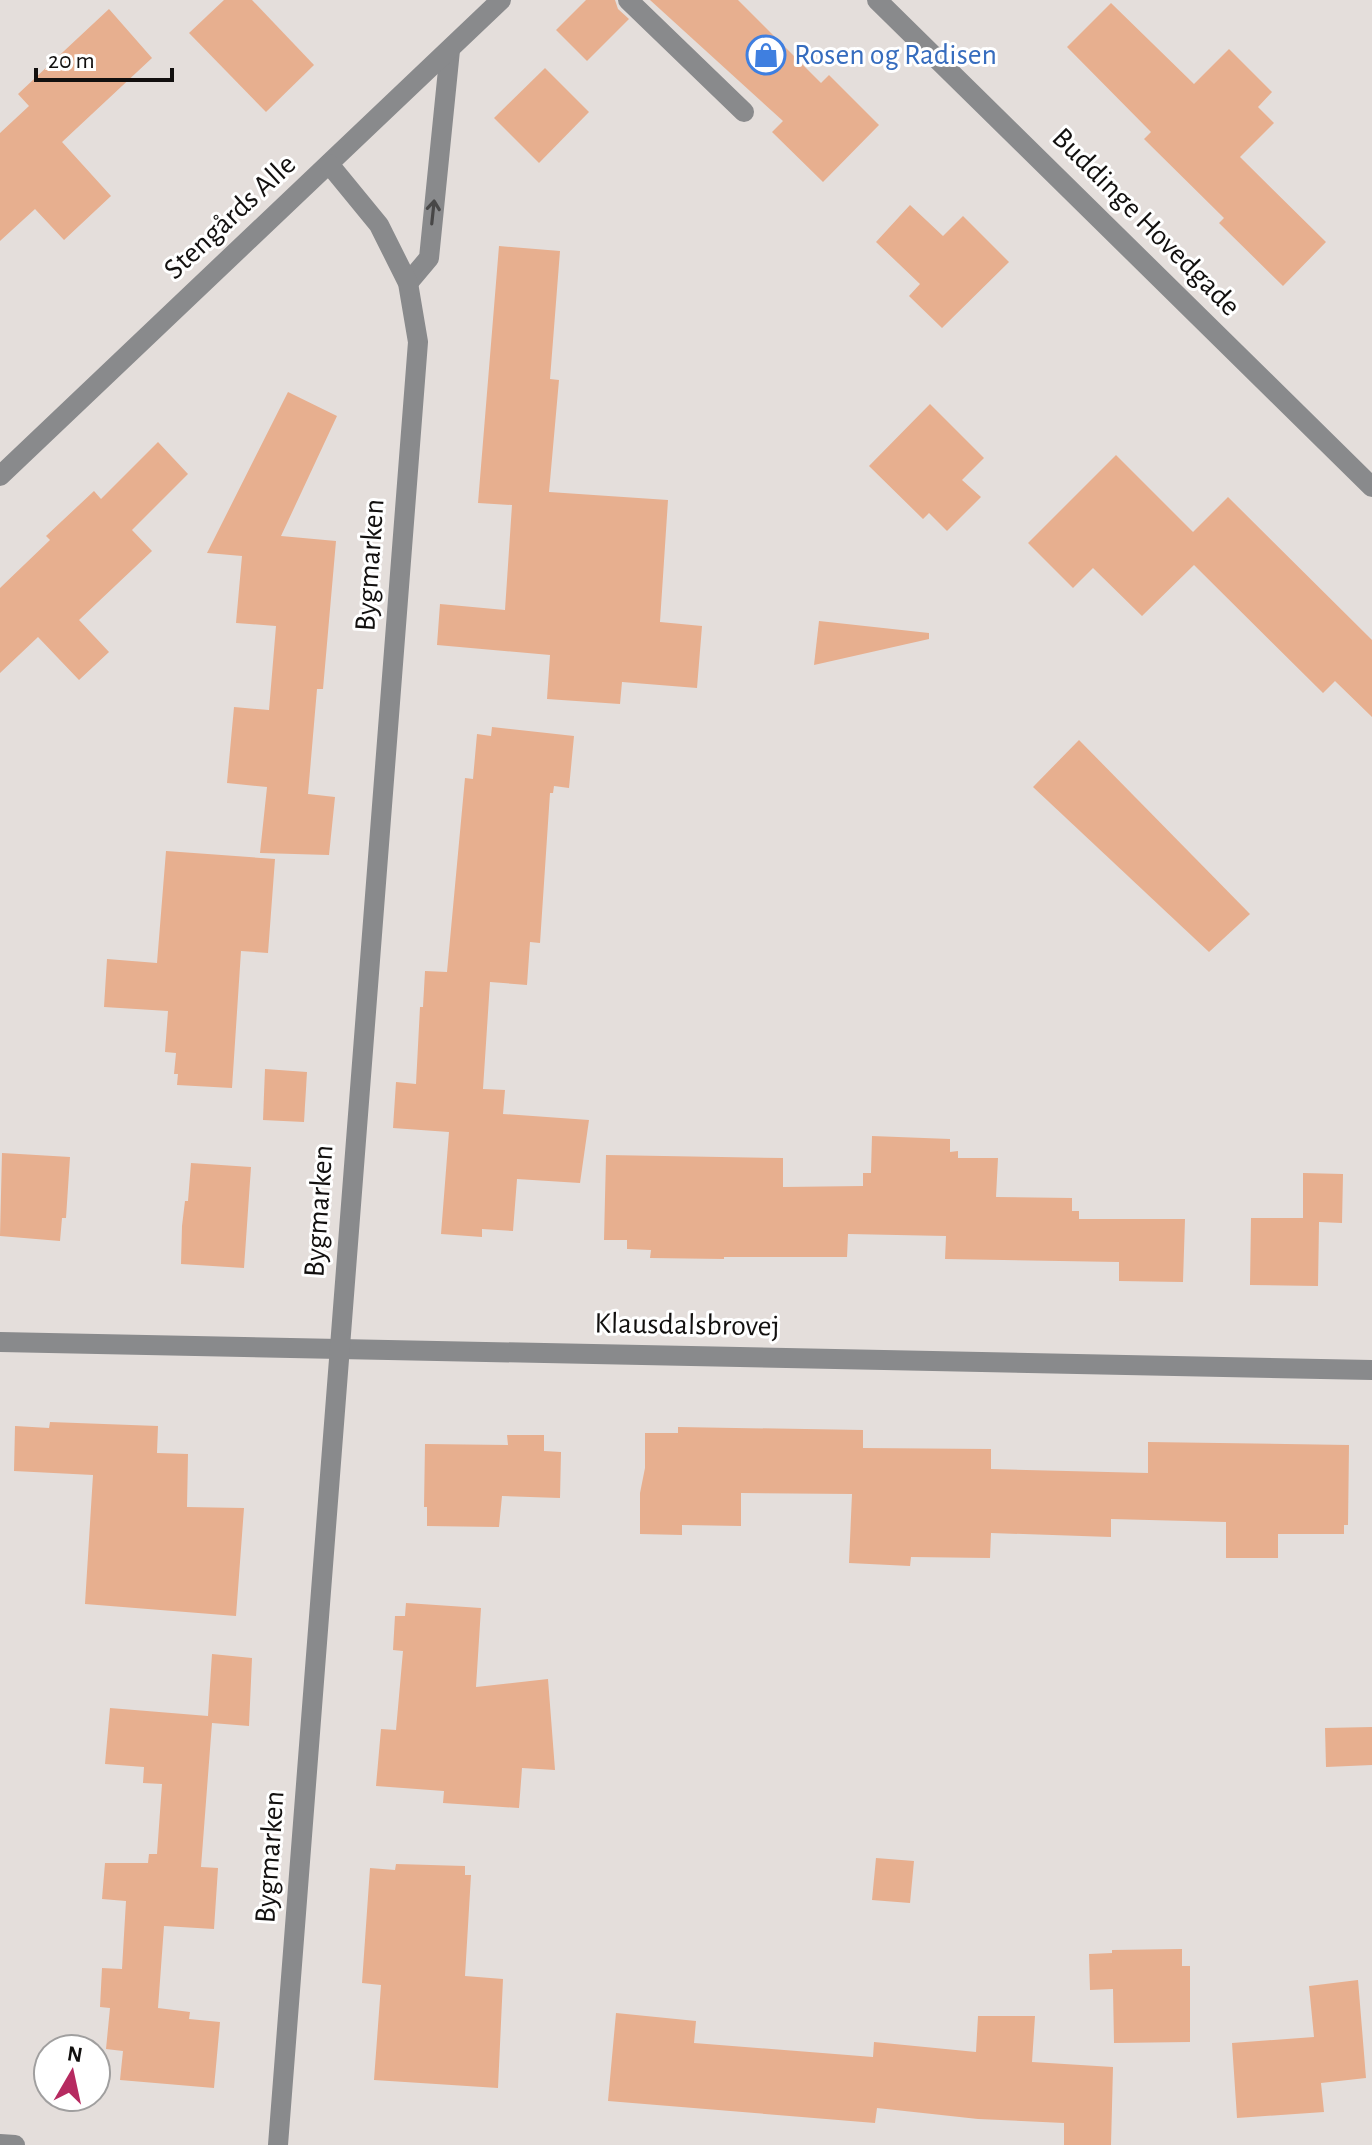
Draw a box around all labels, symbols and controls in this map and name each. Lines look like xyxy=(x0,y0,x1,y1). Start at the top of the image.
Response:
scale bar xyxy=(36,32,172,82)
shop icon: Rosen og Radisen xyxy=(745,34,787,76)
place label: Rosen og Radisen xyxy=(794,40,997,70)
text: 20 m xyxy=(48,49,95,73)
street label: Buddinge Hovedgade xyxy=(1046,122,1246,322)
street label: Stengårds Alle xyxy=(158,149,302,285)
one-way arrow xyxy=(426,199,441,226)
street label: Bygmarken xyxy=(350,498,390,632)
street label: Bygmarken xyxy=(299,1144,339,1278)
street label: Klausdalsbrovej xyxy=(594,1308,780,1342)
street label: Bygmarken xyxy=(250,1790,290,1924)
north arrow xyxy=(32,2033,112,2113)
text: N xyxy=(66,2042,84,2066)

